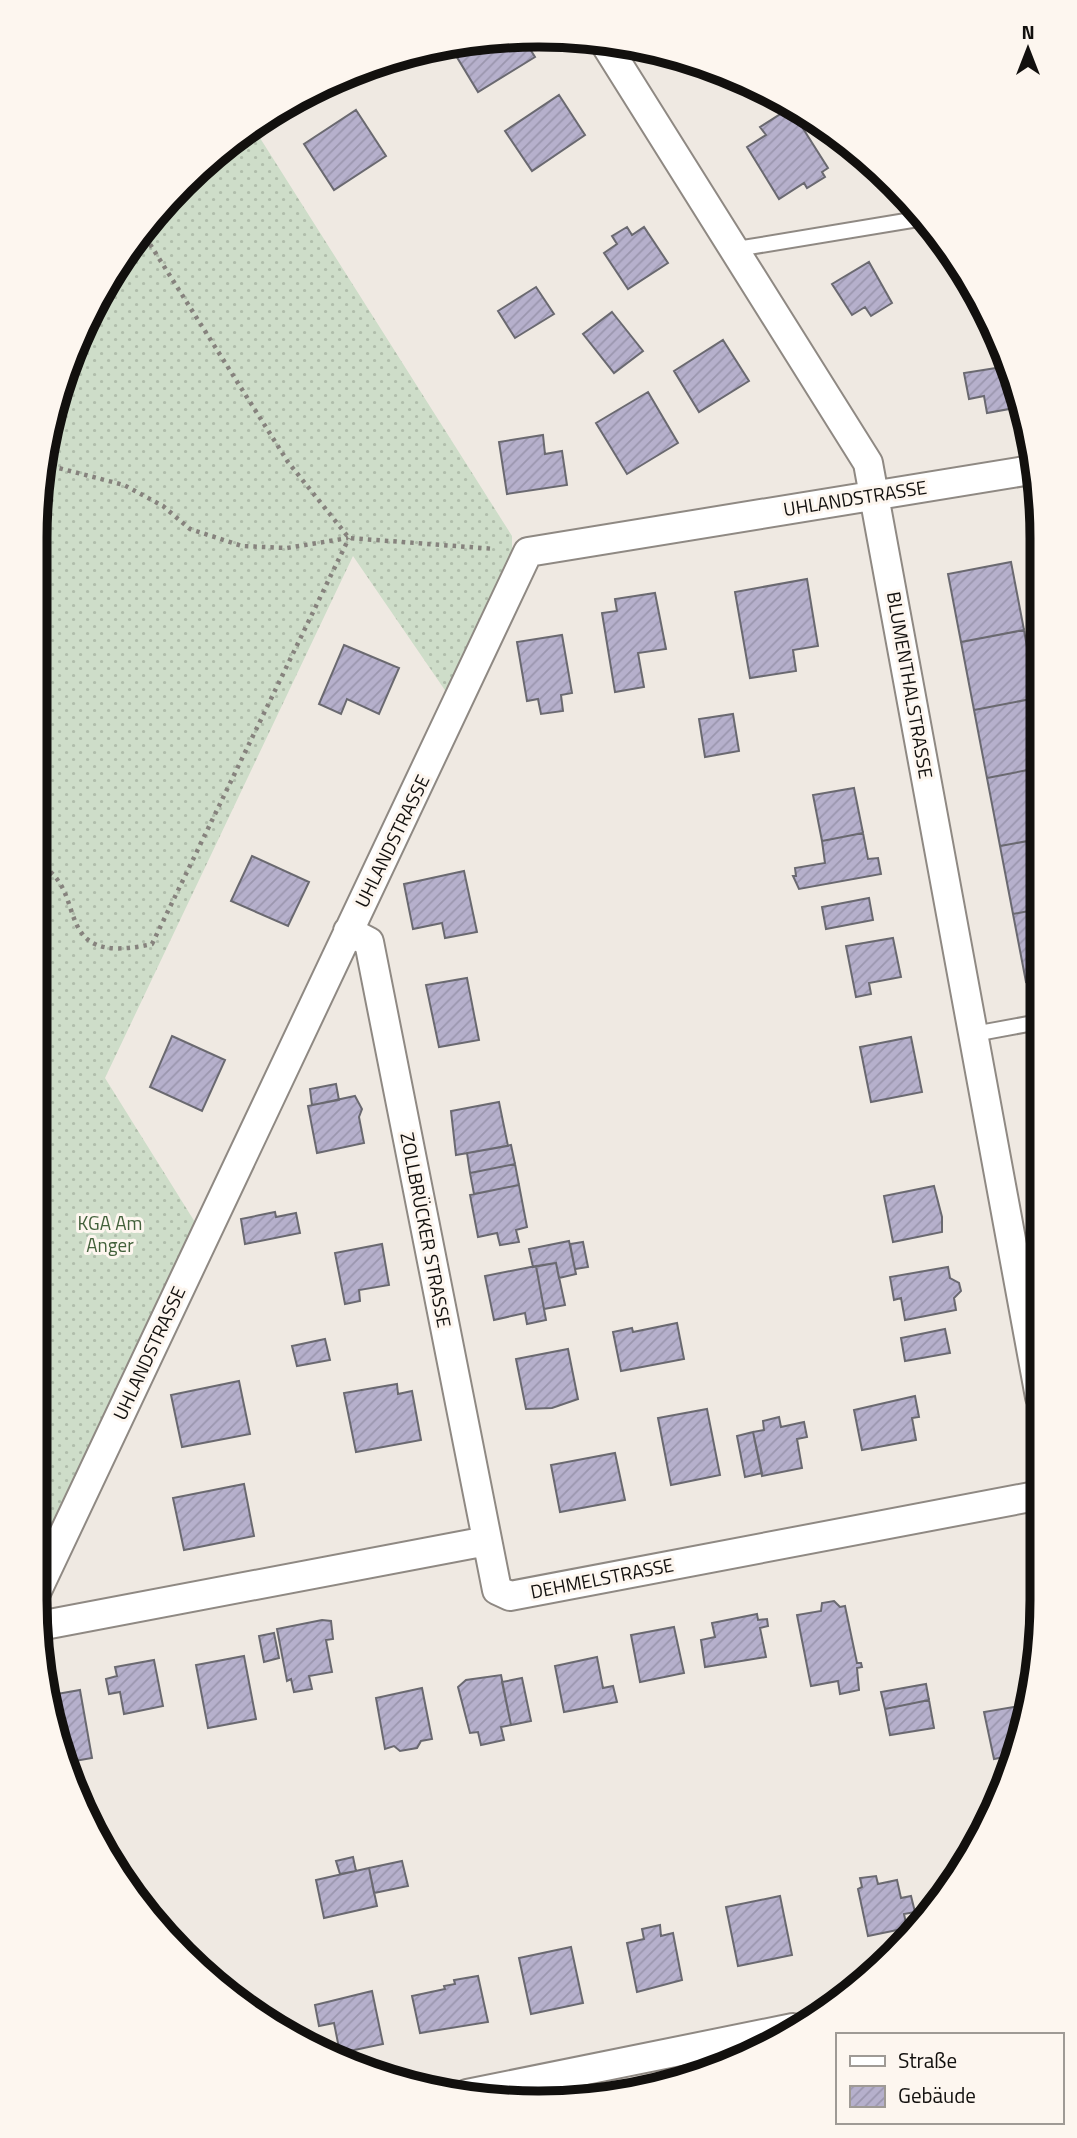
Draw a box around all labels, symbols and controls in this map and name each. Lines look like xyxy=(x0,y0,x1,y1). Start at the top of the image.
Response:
north arrow xyxy=(993,14,1063,84)
text: N xyxy=(1021,17,1035,46)
street label: UHLANDSTRASSE xyxy=(781,472,929,523)
street label: BLUMENTHALSTRASSE xyxy=(880,589,941,781)
street label: UHLANDSTRASSE xyxy=(347,769,436,912)
street label: ZOLLBRÜCKER STRASSE xyxy=(393,1130,460,1330)
park label: KGA Am Anger xyxy=(78,1208,142,1259)
street label: UHLANDSTRASSE xyxy=(105,1281,192,1425)
street label: DEHMELSTRASSE xyxy=(528,1549,676,1606)
legend xyxy=(836,2033,1063,2124)
text: Straße xyxy=(898,2044,957,2076)
text: Gebäude xyxy=(898,2079,976,2111)

